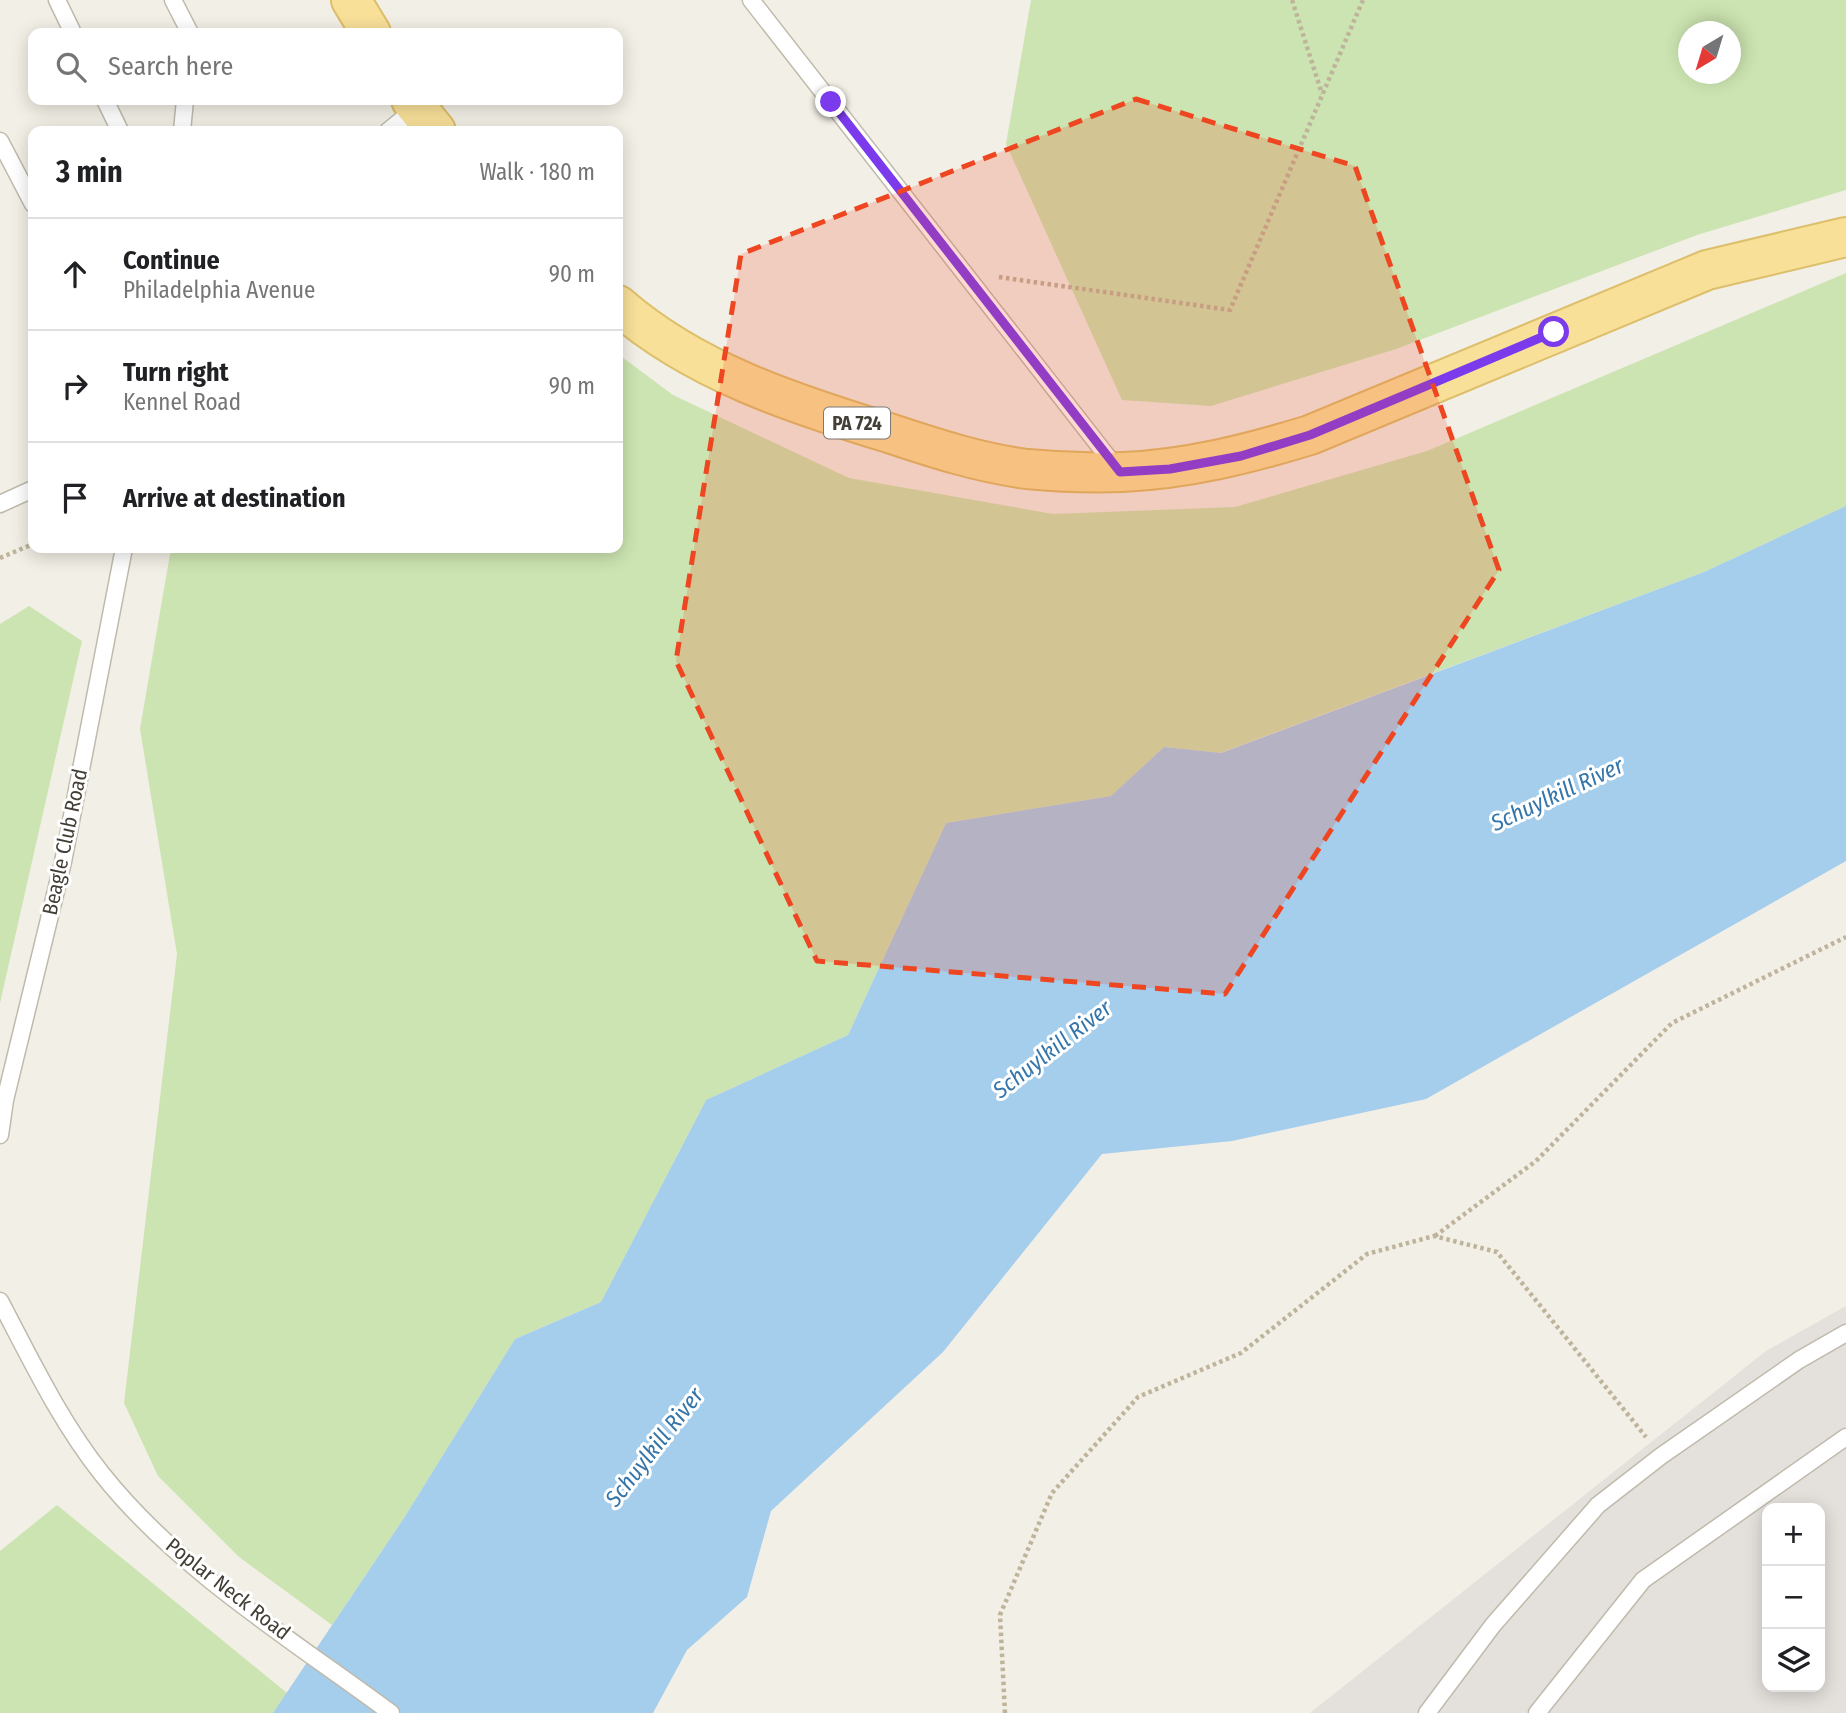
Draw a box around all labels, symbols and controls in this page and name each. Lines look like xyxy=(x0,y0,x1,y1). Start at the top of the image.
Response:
north arrow xyxy=(1678,21,1741,84)
search box xyxy=(28,28,623,105)
icon: search xyxy=(52,48,90,86)
text: Search here xyxy=(108,51,233,82)
route end xyxy=(815,86,846,117)
text: 3 min xyxy=(56,154,123,190)
text: Walk · 180 m xyxy=(479,158,595,186)
text: Continue xyxy=(123,245,220,276)
icon: ahead xyxy=(56,255,94,293)
text: 90 m xyxy=(549,260,595,288)
text: Philadelphia Avenue xyxy=(123,276,315,304)
route start xyxy=(1538,316,1569,347)
text: Turn right xyxy=(123,357,229,388)
icon: right xyxy=(56,367,94,405)
text: 90 m xyxy=(549,372,595,400)
text: Kennel Road xyxy=(123,388,241,416)
road number: PA 724 xyxy=(824,408,890,438)
icon: arrive xyxy=(56,479,94,517)
text: Arrive at destination xyxy=(123,483,346,514)
water label: Schuylkill River xyxy=(1485,751,1629,837)
street label: Beagle Club Road xyxy=(37,766,93,918)
water label: Schuylkill River xyxy=(986,993,1118,1105)
water label: Schuylkill River xyxy=(598,1381,710,1513)
map controls xyxy=(1762,1503,1825,1692)
button: + xyxy=(1762,1503,1825,1566)
street label: Poplar Neck Road xyxy=(161,1532,295,1646)
button: − xyxy=(1762,1566,1825,1629)
button: layers xyxy=(1762,1629,1825,1692)

